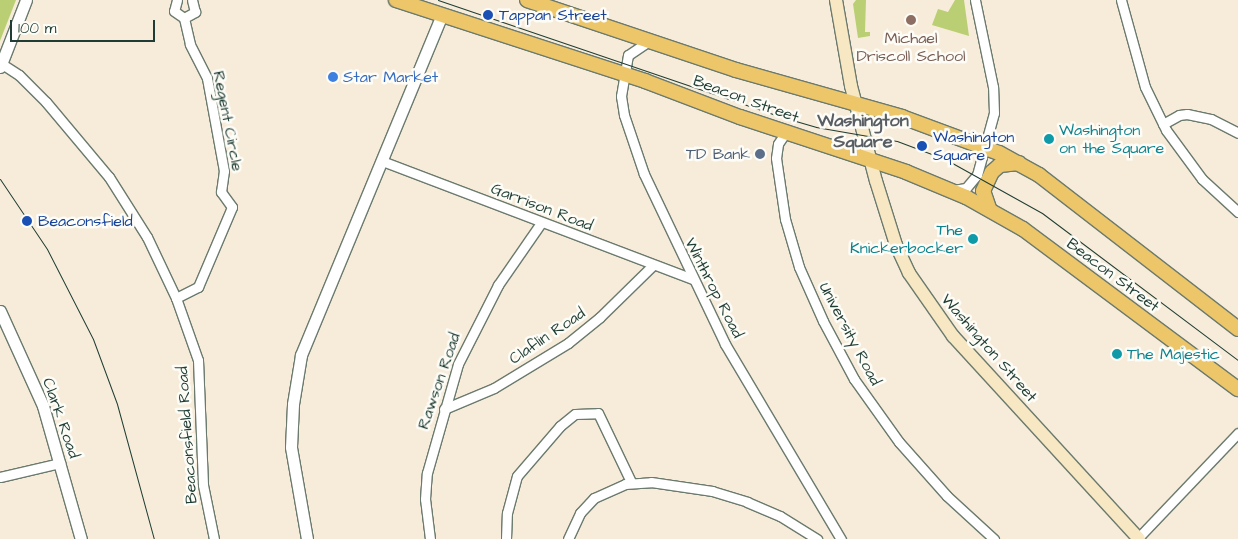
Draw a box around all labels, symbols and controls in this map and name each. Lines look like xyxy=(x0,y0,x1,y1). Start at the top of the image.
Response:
place label: Tappan Street xyxy=(499,5,607,25)
marker: Tappan Street xyxy=(481,8,495,22)
scale bar xyxy=(12,10,158,42)
marker: Michael Driscoll School xyxy=(905,14,917,26)
text: 100 m xyxy=(18,18,57,39)
place label: Michael Driscoll School xyxy=(856,28,966,66)
place label: Star Market xyxy=(343,67,438,87)
street label: Regent Circle xyxy=(209,69,247,173)
marker: Star Market xyxy=(327,71,339,83)
street label: Beacon Street xyxy=(691,71,801,127)
district label: Washington Square xyxy=(817,111,909,154)
place label: Washington on the Square xyxy=(1059,120,1164,158)
place label: Washington Square xyxy=(933,127,1014,165)
marker: Washington on the Square xyxy=(1043,133,1055,145)
marker: Washington Square xyxy=(915,139,929,153)
place label: TD Bank xyxy=(686,144,750,164)
marker: TD Bank xyxy=(754,148,766,160)
street label: Garrison Road xyxy=(488,179,596,235)
place label: Beaconsfield xyxy=(38,211,133,231)
marker: Beaconsfield xyxy=(20,214,34,228)
place label: The Knickerbocker xyxy=(850,220,963,258)
marker: The Knickerbocker xyxy=(967,233,979,245)
street label: Beacon Street xyxy=(1063,234,1163,316)
street label: Winthrop Road xyxy=(681,235,747,341)
street label: University Road xyxy=(815,279,885,389)
street label: Washington Street xyxy=(937,290,1041,406)
street label: Claflin Road xyxy=(505,304,589,368)
street label: Rawson Road xyxy=(414,330,464,432)
place label: The Majestic xyxy=(1127,344,1220,364)
marker: The Majestic xyxy=(1111,348,1123,360)
street label: Beaconsfield Road xyxy=(173,366,201,504)
street label: Clark Road xyxy=(38,375,84,461)

